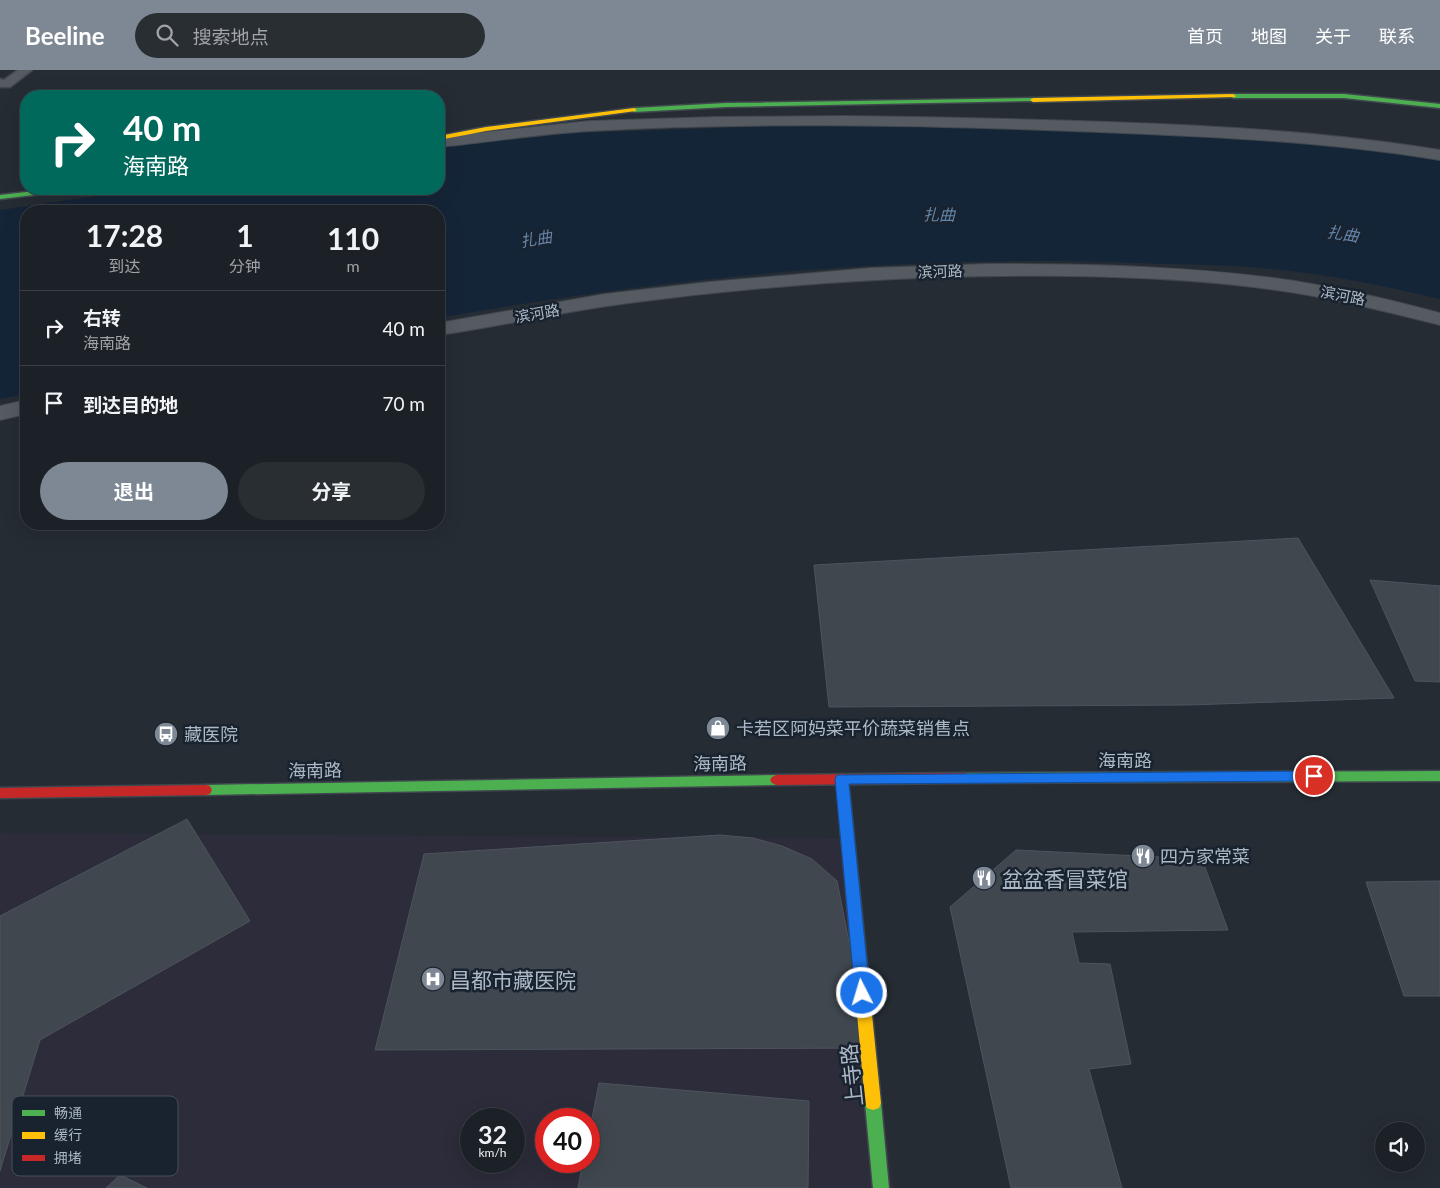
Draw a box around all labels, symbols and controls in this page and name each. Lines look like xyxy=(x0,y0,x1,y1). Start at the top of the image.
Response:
search box xyxy=(135,13,485,58)
text: Beeline xyxy=(25,21,105,50)
icon: search xyxy=(153,21,181,49)
text: 搜索地点 xyxy=(193,25,269,48)
text: 首页 xyxy=(1187,25,1223,47)
text: 地图 xyxy=(1251,25,1287,47)
text: 关于 xyxy=(1315,25,1351,47)
text: 联系 xyxy=(1379,25,1415,47)
text: 40 m xyxy=(123,106,201,148)
icon: right xyxy=(40,110,105,175)
text: 海南路 xyxy=(123,152,189,179)
water label: 扎曲 xyxy=(923,204,957,224)
text: 17:28 xyxy=(86,217,163,253)
text: 1 xyxy=(236,217,254,253)
text: 110 xyxy=(327,220,379,256)
water label: 扎曲 xyxy=(1326,221,1362,245)
water label: 扎曲 xyxy=(519,226,555,250)
text: 到达 xyxy=(109,256,141,275)
text: 分钟 xyxy=(229,256,261,275)
text: m xyxy=(346,256,360,275)
street label: 滨河路 xyxy=(917,261,963,281)
street label: 滨河路 xyxy=(1319,282,1367,308)
street label: 滨河路 xyxy=(513,300,561,326)
text: 右转 xyxy=(83,306,121,329)
icon: right xyxy=(40,314,68,342)
text: 40 m xyxy=(382,317,425,340)
text: 海南路 xyxy=(83,333,131,352)
icon: arrive xyxy=(40,389,68,417)
text: 70 m xyxy=(382,392,425,415)
text: 到达目的地 xyxy=(83,393,178,416)
button: 退出 xyxy=(40,462,228,520)
button: 分享 xyxy=(238,462,425,520)
shop icon: 卡若区阿妈菜平价蔬菜销售点 xyxy=(705,715,731,741)
place label: 卡若区阿妈菜平价蔬菜销售点 xyxy=(736,717,970,739)
bus stop icon: 藏医院 xyxy=(153,721,179,747)
place label: 藏医院 xyxy=(184,723,238,745)
street label: 海南路 xyxy=(1098,749,1152,771)
street label: 海南路 xyxy=(693,752,747,774)
pin xyxy=(1293,755,1335,797)
street label: 海南路 xyxy=(288,759,342,781)
icon: arrive xyxy=(1300,762,1328,790)
restaurant icon: 四方家常菜 xyxy=(1130,843,1156,869)
place label: 四方家常菜 xyxy=(1160,845,1250,867)
restaurant icon: 盆盆香冒菜馆 xyxy=(971,865,997,891)
place label: 盆盆香冒菜馆 xyxy=(1002,866,1128,891)
hospital icon: 昌都市藏医院 xyxy=(420,966,446,992)
position arrow xyxy=(835,966,887,1018)
place label: 昌都市藏医院 xyxy=(450,967,576,992)
street label: 上寺路 xyxy=(835,1042,867,1108)
legend xyxy=(12,1096,178,1176)
text: 畅通 xyxy=(54,1104,82,1121)
speed limit sign: 40 xyxy=(535,1108,600,1173)
text: 32 xyxy=(478,1119,507,1149)
map controls xyxy=(1375,1122,1425,1172)
button: sound xyxy=(1375,1122,1425,1172)
text: 缓行 xyxy=(54,1126,82,1143)
text: km/h xyxy=(478,1145,507,1160)
text: 拥堵 xyxy=(54,1149,82,1166)

